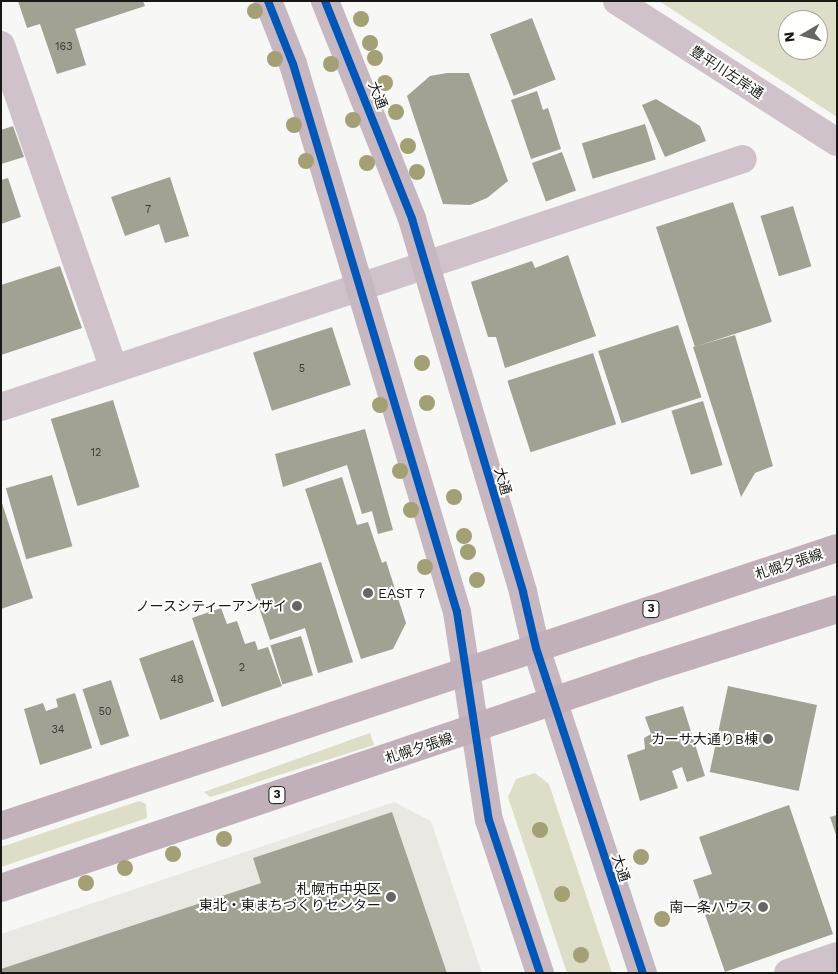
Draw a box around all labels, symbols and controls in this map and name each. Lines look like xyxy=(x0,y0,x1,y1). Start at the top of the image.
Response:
north arrow xyxy=(778,10,828,60)
text: N xyxy=(780,31,798,43)
house number: 163 xyxy=(55,40,73,54)
street label: 豊平川左岸通 xyxy=(687,42,767,102)
street label: 大通 xyxy=(365,79,391,111)
house number: 7 xyxy=(145,203,151,217)
house number: 5 xyxy=(299,362,305,376)
house number: 12 xyxy=(91,446,101,460)
street label: 大通 xyxy=(491,465,515,497)
street label: 札幌夕張線 xyxy=(753,545,825,583)
place label: EAST 7 xyxy=(378,585,426,601)
marker: EAST 7 xyxy=(362,587,374,599)
place label: ノースシティーアンザイ xyxy=(133,598,287,614)
marker: ノースシティーアンザイ xyxy=(291,600,303,612)
road number: 3 xyxy=(642,600,660,618)
house number: 2 xyxy=(239,661,245,675)
house number: 48 xyxy=(170,673,184,687)
house number: 50 xyxy=(98,705,112,719)
house number: 34 xyxy=(51,723,65,737)
street label: 札幌夕張線 xyxy=(383,729,455,767)
place label: カーサ大通りB棟 xyxy=(651,731,758,747)
marker: カーサ大通りB棟 xyxy=(762,733,774,745)
road number: 3 xyxy=(268,786,286,804)
street label: 大通 xyxy=(609,852,633,884)
place label: 札幌市中央区 東北・東まちづくりセンター xyxy=(199,881,381,914)
marker: 札幌市中央区 東北・東まちづくりセンター xyxy=(385,891,397,903)
place label: 南一条ハウス xyxy=(669,899,753,915)
marker: 南一条ハウス xyxy=(757,901,769,913)

